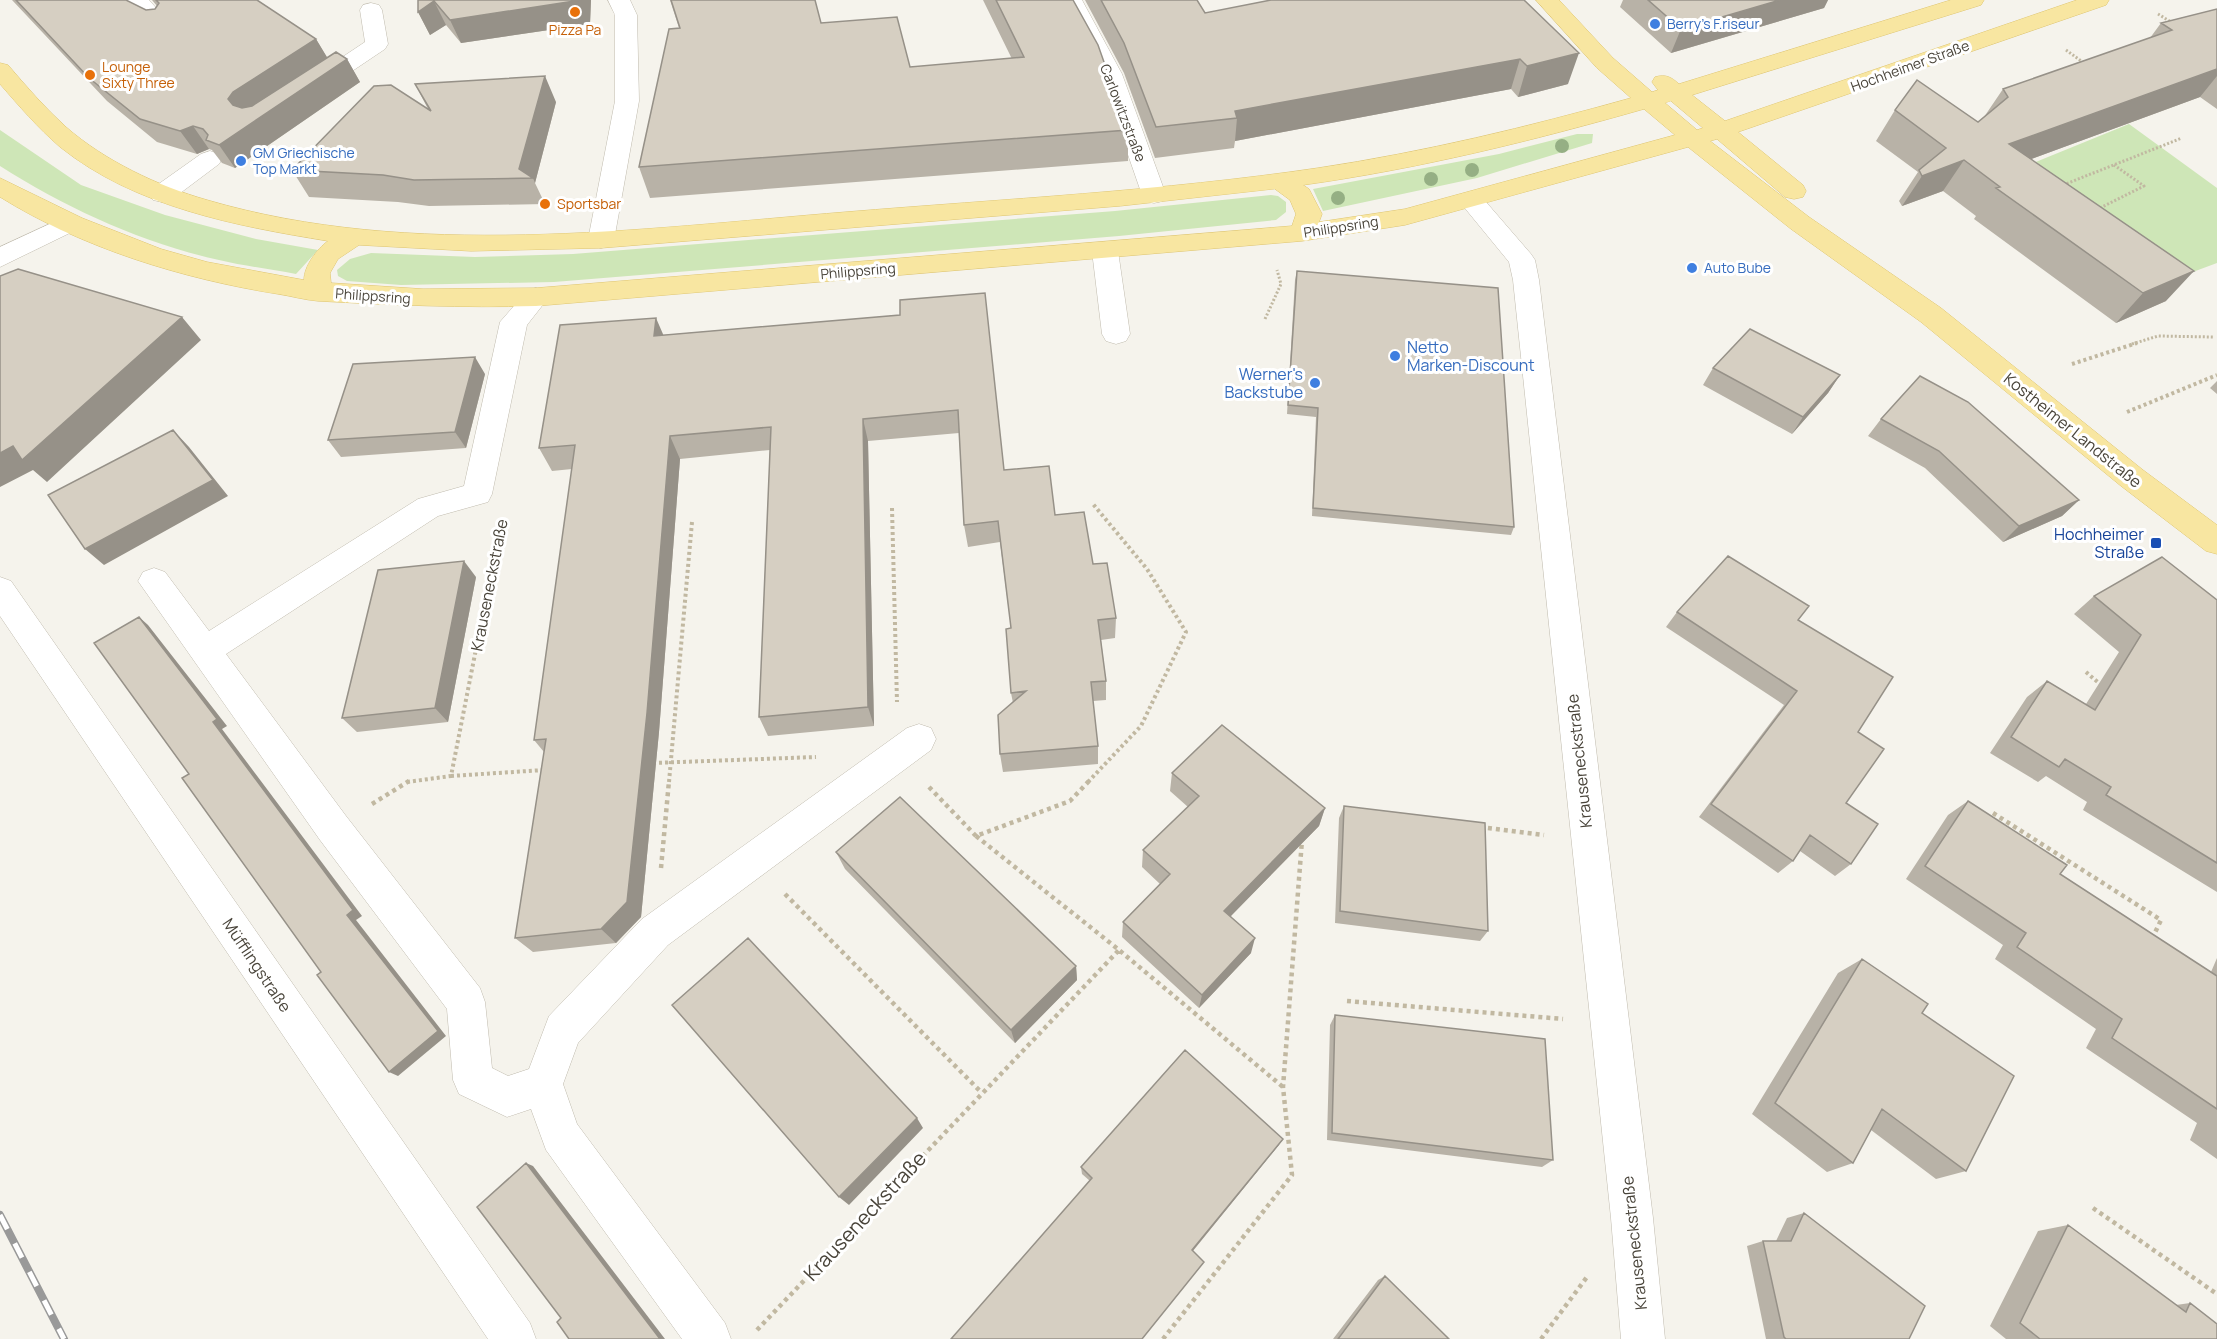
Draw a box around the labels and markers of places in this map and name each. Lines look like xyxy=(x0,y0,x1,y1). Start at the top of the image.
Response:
marker: Pizza Pa xyxy=(568,5,582,19)
place label: Berry's F.riseur xyxy=(1667,14,1759,33)
marker: Berry's F.riseur xyxy=(1648,17,1662,31)
place label: Pizza Pa xyxy=(549,20,601,39)
place label: Lounge Sixty Three xyxy=(102,57,175,92)
marker: Lounge Sixty Three xyxy=(83,68,97,82)
place label: GM Griechische Top Markt xyxy=(253,143,355,178)
marker: GM Griechische Top Markt xyxy=(234,154,248,168)
place label: Sportsbar xyxy=(557,194,621,213)
marker: Sportsbar xyxy=(538,197,552,211)
place label: Auto Bube xyxy=(1704,258,1771,277)
marker: Auto Bube xyxy=(1685,261,1699,275)
place label: Netto Marken-Discount xyxy=(1407,336,1535,376)
marker: Netto Marken-Discount xyxy=(1388,349,1402,363)
place label: Werner's Backstube xyxy=(1225,363,1303,403)
marker: Werner's Backstube xyxy=(1308,376,1322,390)
place label: Hochheimer Straße xyxy=(2054,523,2144,563)
marker: Hochheimer Straße xyxy=(2149,536,2163,550)

